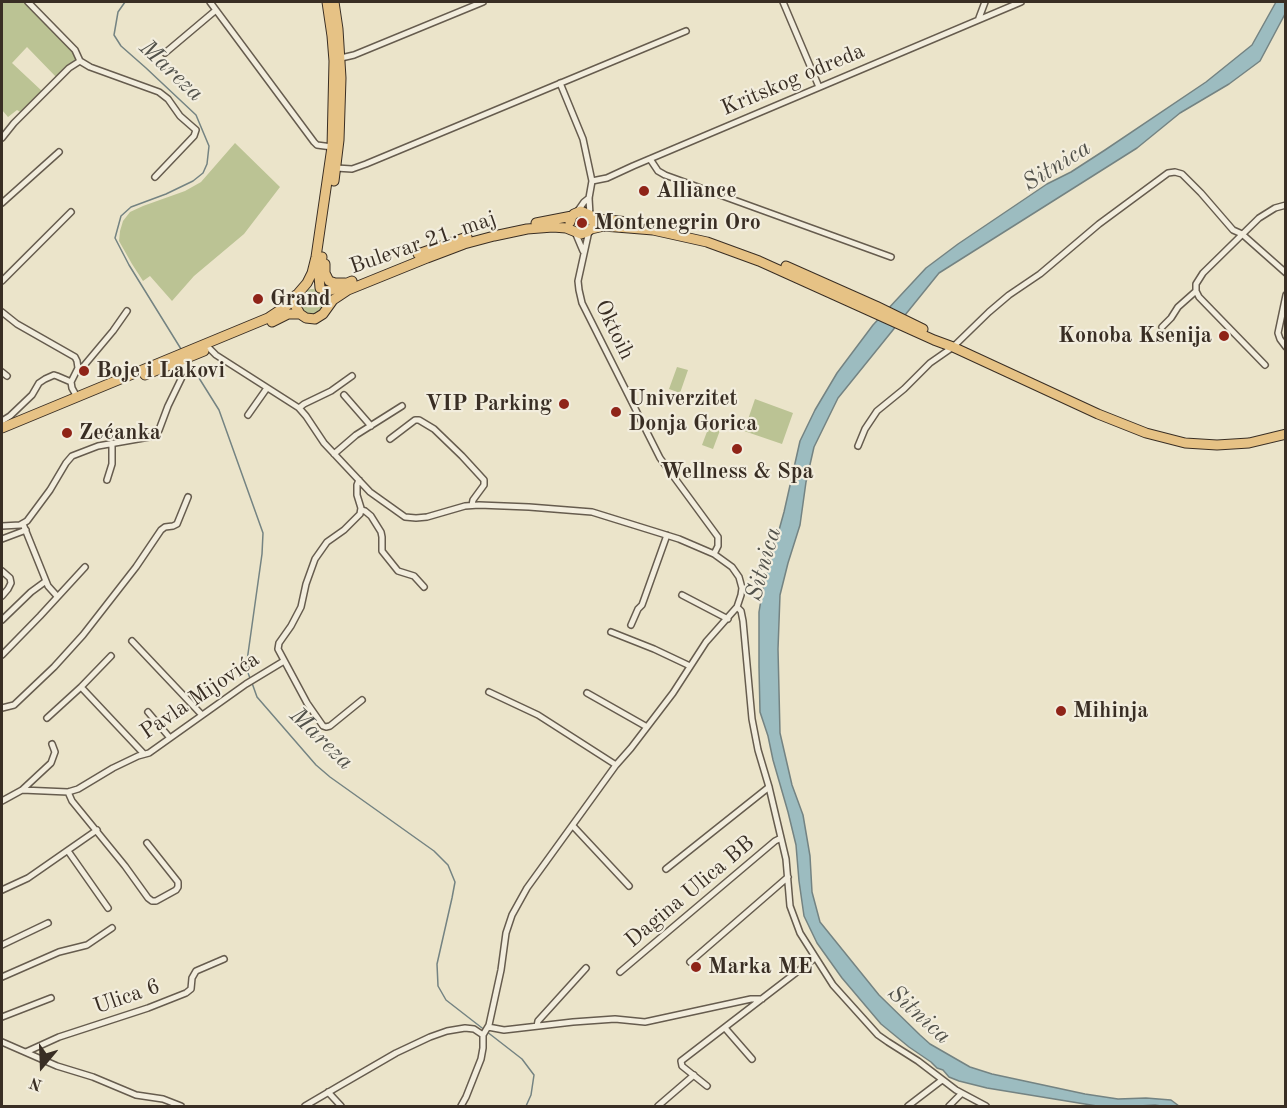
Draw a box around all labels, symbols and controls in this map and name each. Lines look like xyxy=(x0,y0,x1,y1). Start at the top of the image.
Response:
water label: Mareza xyxy=(133,34,209,108)
street label: Kritskog odreda xyxy=(717,38,869,122)
water label: Sitnica xyxy=(1017,134,1097,198)
place label: Alliance xyxy=(656,178,737,204)
marker: Alliance xyxy=(637,184,651,198)
street label: Bulevar 21. maj xyxy=(346,206,500,280)
place label: Montenegrin Oro xyxy=(594,210,761,236)
marker: Montenegrin Oro xyxy=(575,216,589,230)
place label: Grand xyxy=(270,286,331,312)
marker: Grand xyxy=(251,292,265,306)
street label: Oktoih xyxy=(588,296,640,364)
place label: Konoba Ksenija xyxy=(1058,323,1212,349)
marker: Konoba Ksenija xyxy=(1217,329,1231,343)
place label: Boje i Lakovi xyxy=(96,358,225,384)
marker: Boje i Lakovi xyxy=(77,364,91,378)
place label: Univerzitet Donja Gorica xyxy=(628,386,757,438)
place label: VIP Parking xyxy=(425,391,552,417)
marker: VIP Parking xyxy=(557,397,571,411)
marker: Univerzitet Donja Gorica xyxy=(609,405,623,419)
place label: Zećanka xyxy=(79,420,161,446)
marker: Zećanka xyxy=(60,426,74,440)
marker: Wellness & Spa xyxy=(730,442,744,456)
place label: Wellness & Spa xyxy=(660,459,814,485)
water label: Sitnica xyxy=(740,524,788,604)
street label: Pavla Mijovića xyxy=(135,646,265,746)
place label: Mihinja xyxy=(1073,698,1148,724)
water label: Mareza xyxy=(283,702,359,776)
marker: Mihinja xyxy=(1054,704,1068,718)
street label: Dagina Ulica BB xyxy=(620,830,760,954)
place label: Marka ME xyxy=(708,954,813,980)
marker: Marka ME xyxy=(689,960,703,974)
street label: Ulica 6 xyxy=(90,973,164,1021)
water label: Sitnica xyxy=(881,979,957,1051)
north arrow xyxy=(12,1036,72,1096)
text: N xyxy=(28,1073,45,1093)

